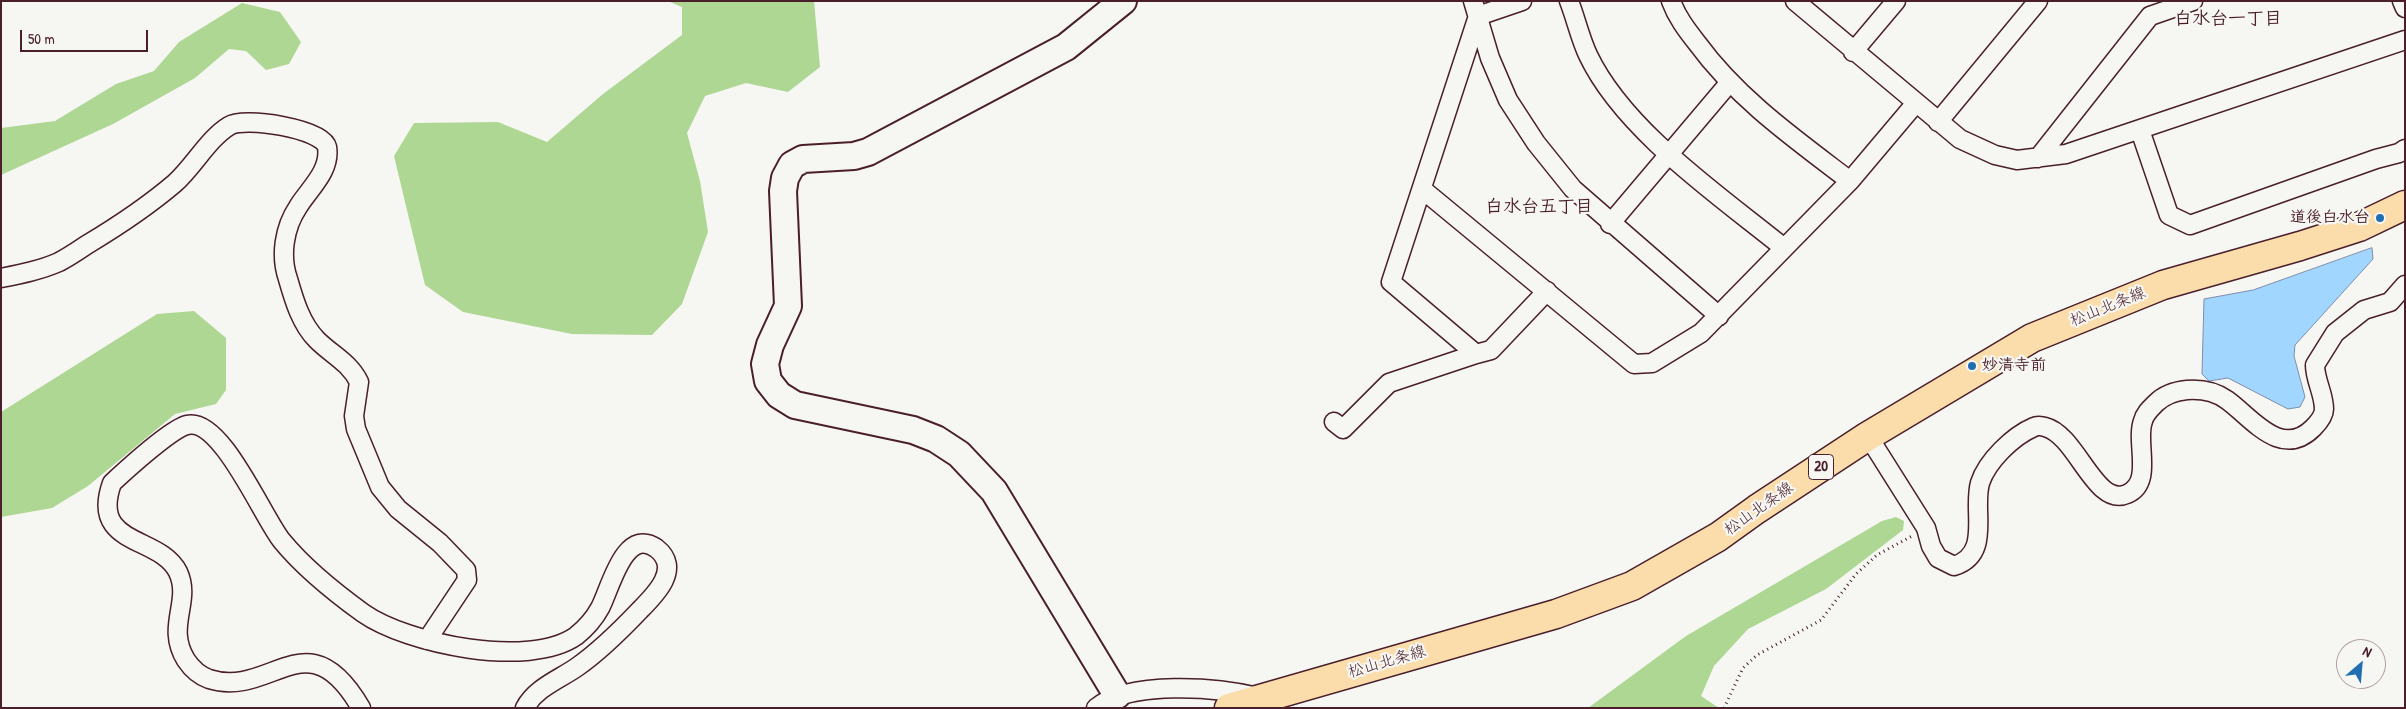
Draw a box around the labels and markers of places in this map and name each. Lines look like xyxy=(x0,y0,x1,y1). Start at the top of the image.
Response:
place label: 道後白水台 xyxy=(2290,208,2370,228)
marker: 道後白水台 xyxy=(2374,212,2386,224)
place label: 妙清寺前 xyxy=(1982,356,2046,376)
marker: 妙清寺前 xyxy=(1966,360,1978,372)

